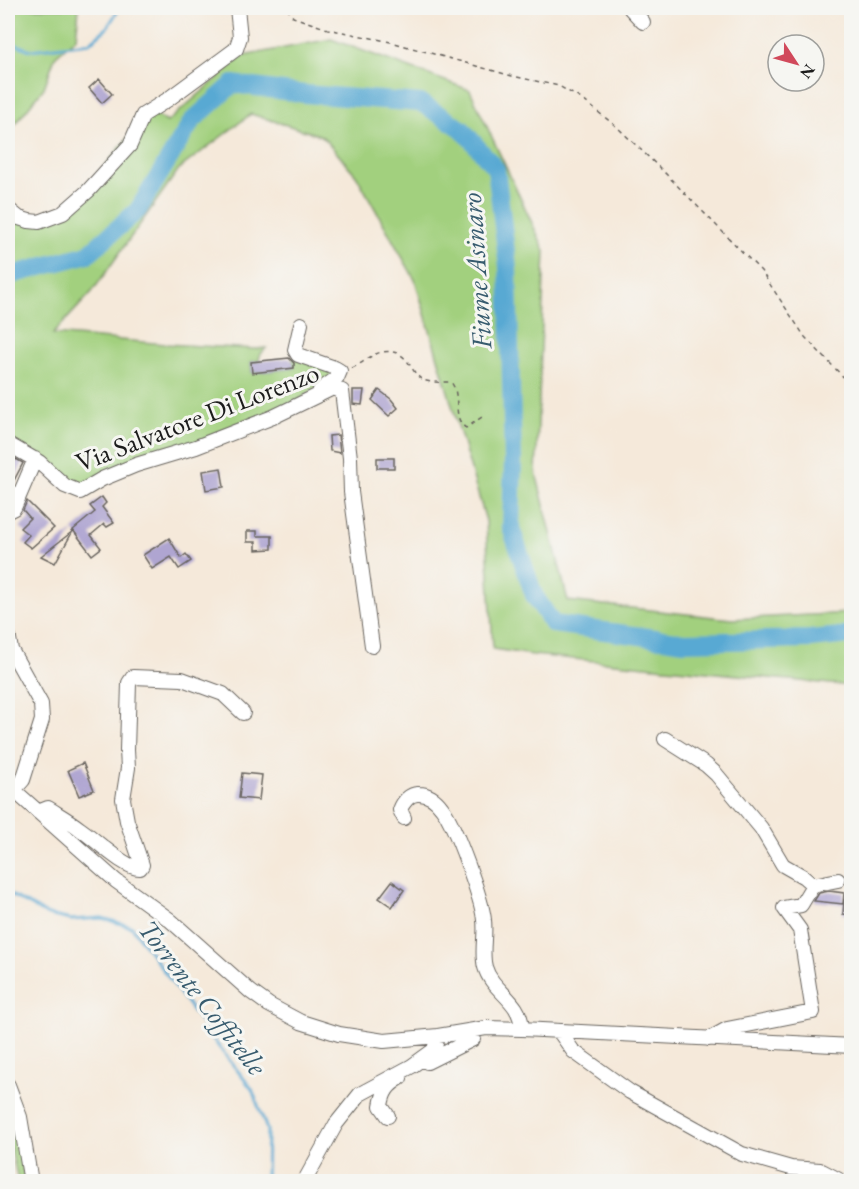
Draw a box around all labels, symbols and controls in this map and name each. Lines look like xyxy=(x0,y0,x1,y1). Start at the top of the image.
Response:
north arrow xyxy=(766,33,826,93)
text: N xyxy=(795,60,820,83)
water label: Fiume Asinaro xyxy=(453,191,499,351)
street label: Via Salvatore Di Lorenzo xyxy=(70,354,324,480)
water label: Torrente Coffitelle xyxy=(131,912,275,1083)

